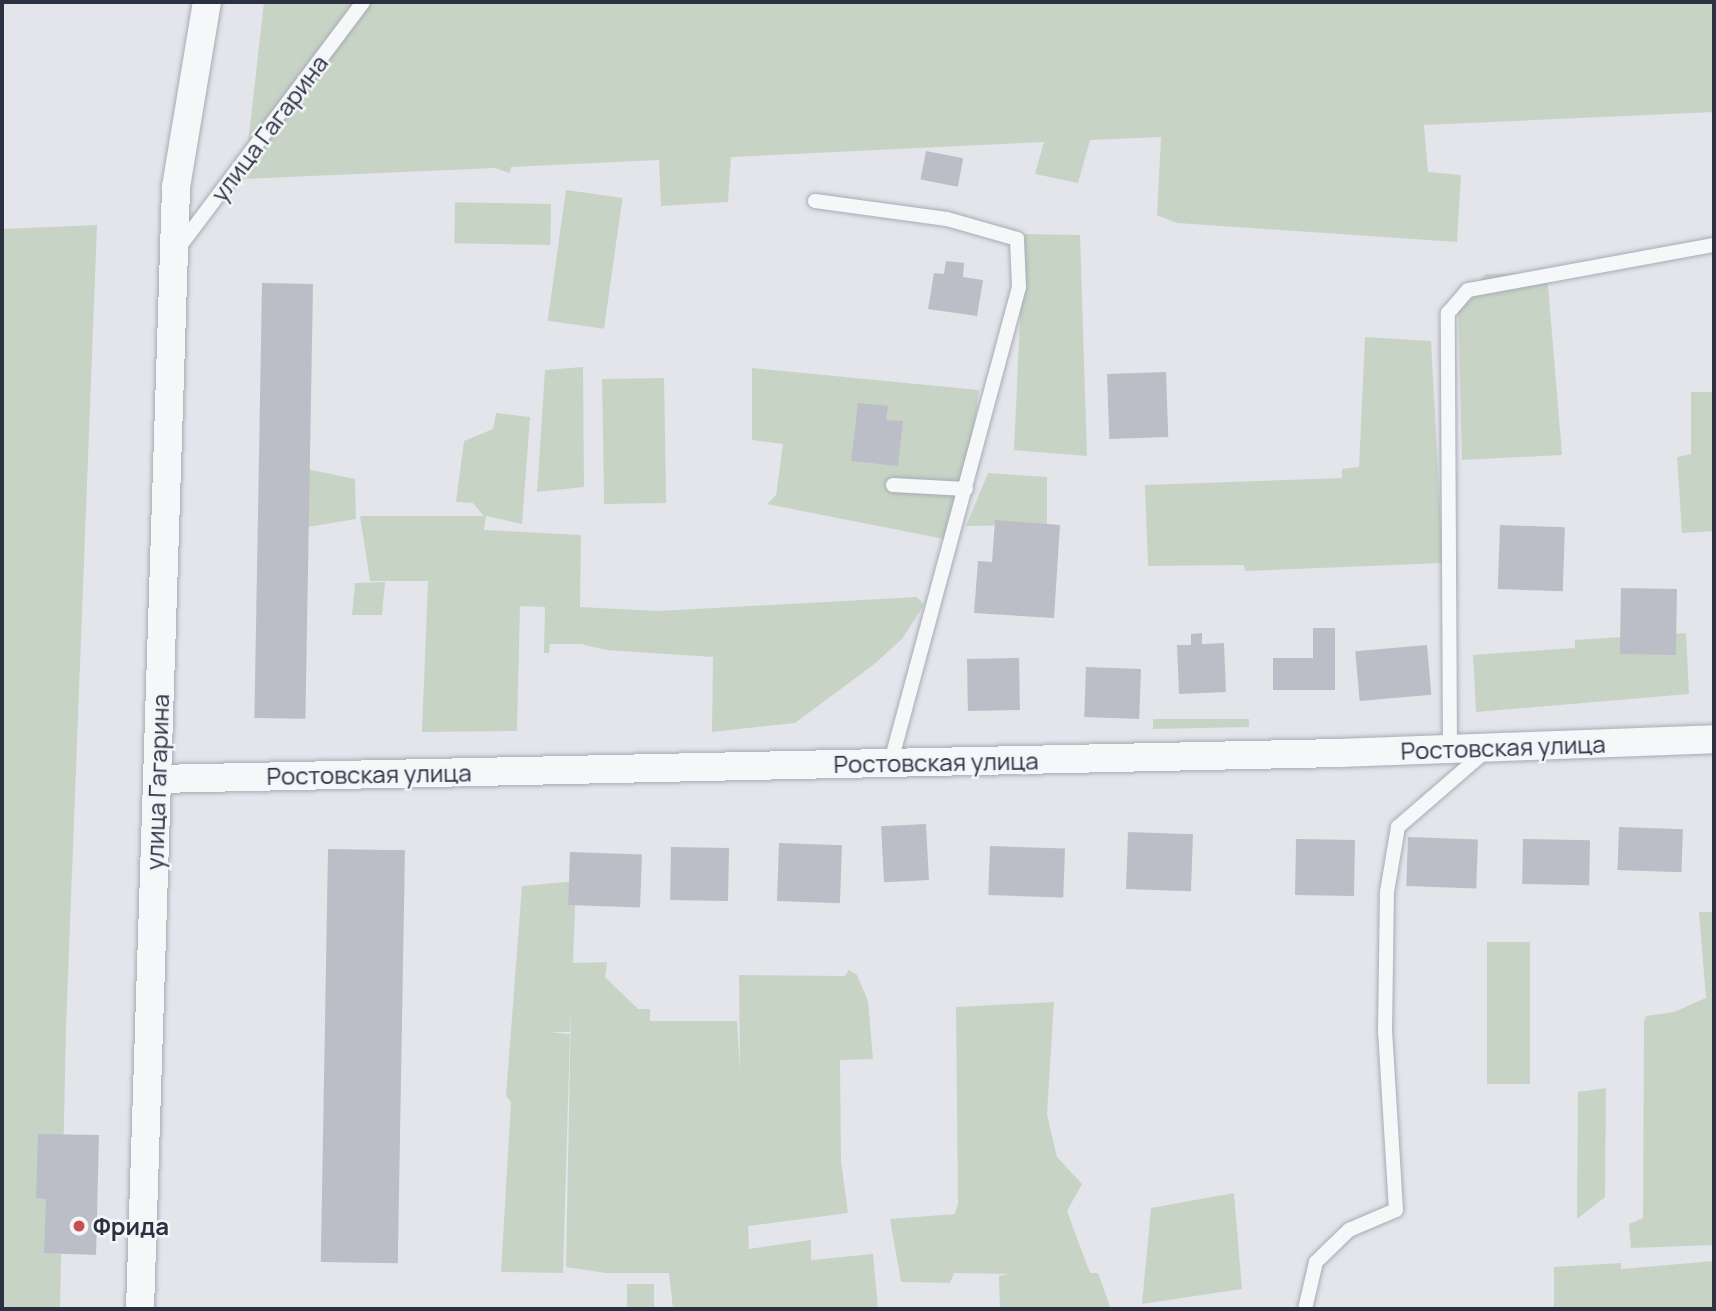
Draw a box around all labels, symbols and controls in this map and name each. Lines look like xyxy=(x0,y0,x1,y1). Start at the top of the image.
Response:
street label: улица Гагарина xyxy=(204,49,334,207)
street label: улица Гагарина xyxy=(140,693,174,871)
street label: Ростовская улица xyxy=(1400,729,1606,765)
street label: Ростовская улица xyxy=(833,746,1039,778)
street label: Ростовская улица xyxy=(266,758,472,790)
place label: Фрида xyxy=(93,1212,169,1240)
marker: Фрида xyxy=(71,1218,87,1234)

